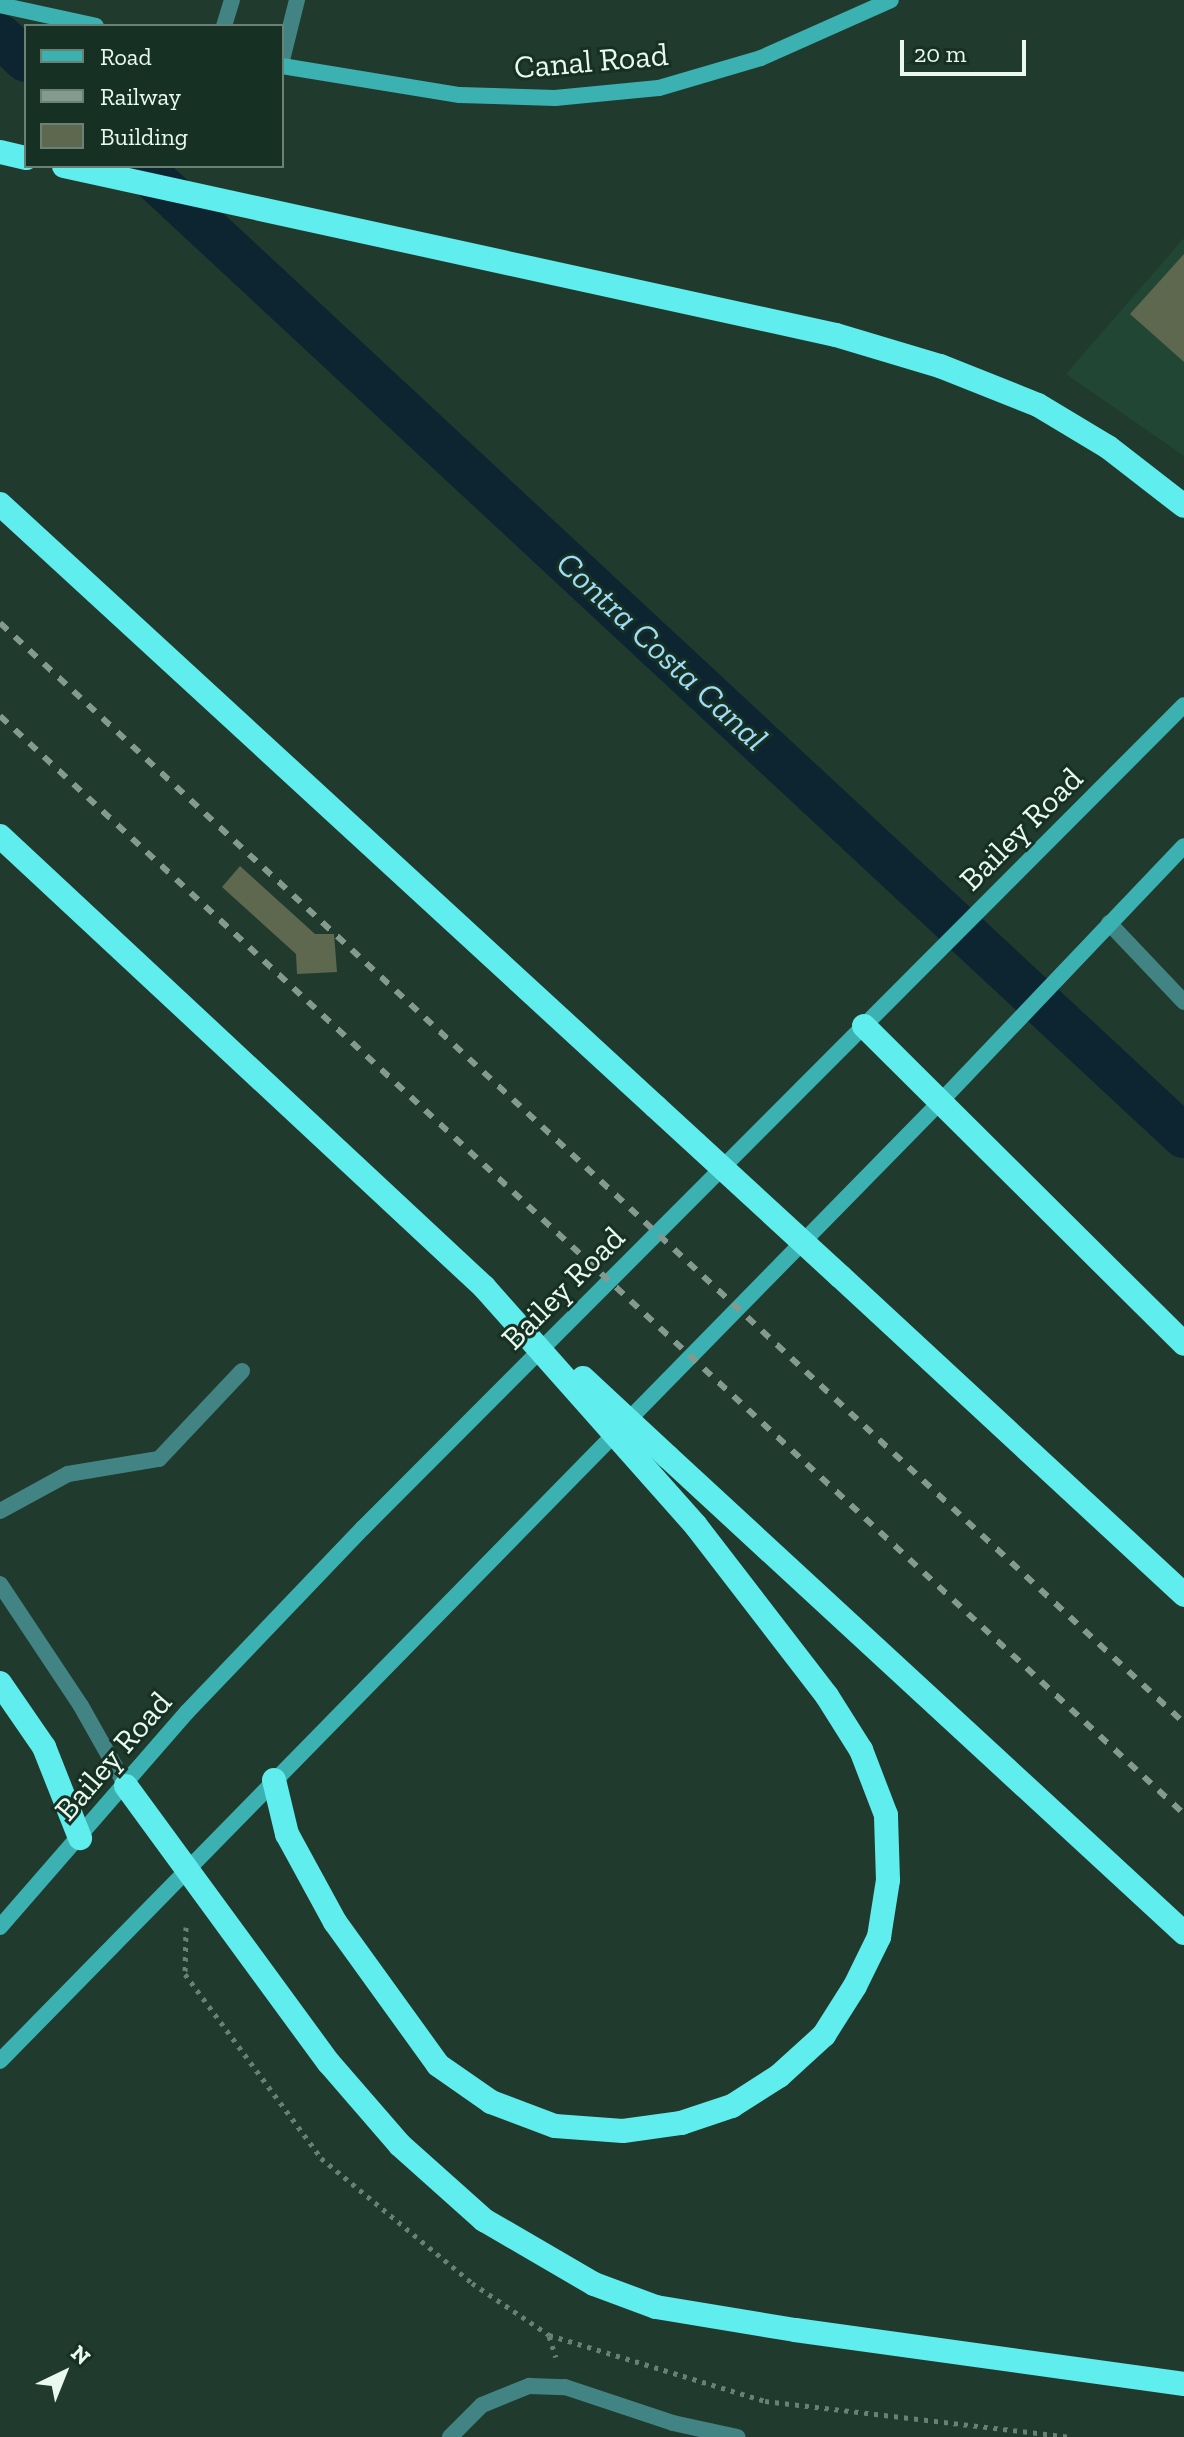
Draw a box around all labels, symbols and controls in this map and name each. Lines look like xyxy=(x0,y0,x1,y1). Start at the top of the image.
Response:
legend xyxy=(24,24,284,168)
scale bar xyxy=(904,24,1030,74)
street label: Canal Road xyxy=(512,35,670,87)
text: 20 m xyxy=(914,39,966,68)
text: Road xyxy=(100,42,152,71)
text: Railway xyxy=(100,82,181,111)
text: Building xyxy=(100,122,188,151)
water label: Contra Costa Canal xyxy=(548,543,776,759)
street label: Bailey Road xyxy=(951,759,1091,899)
street label: Bailey Road xyxy=(493,1218,633,1358)
street label: Bailey Road xyxy=(46,1683,180,1829)
north arrow xyxy=(24,2333,104,2413)
text: N xyxy=(65,2339,96,2371)

